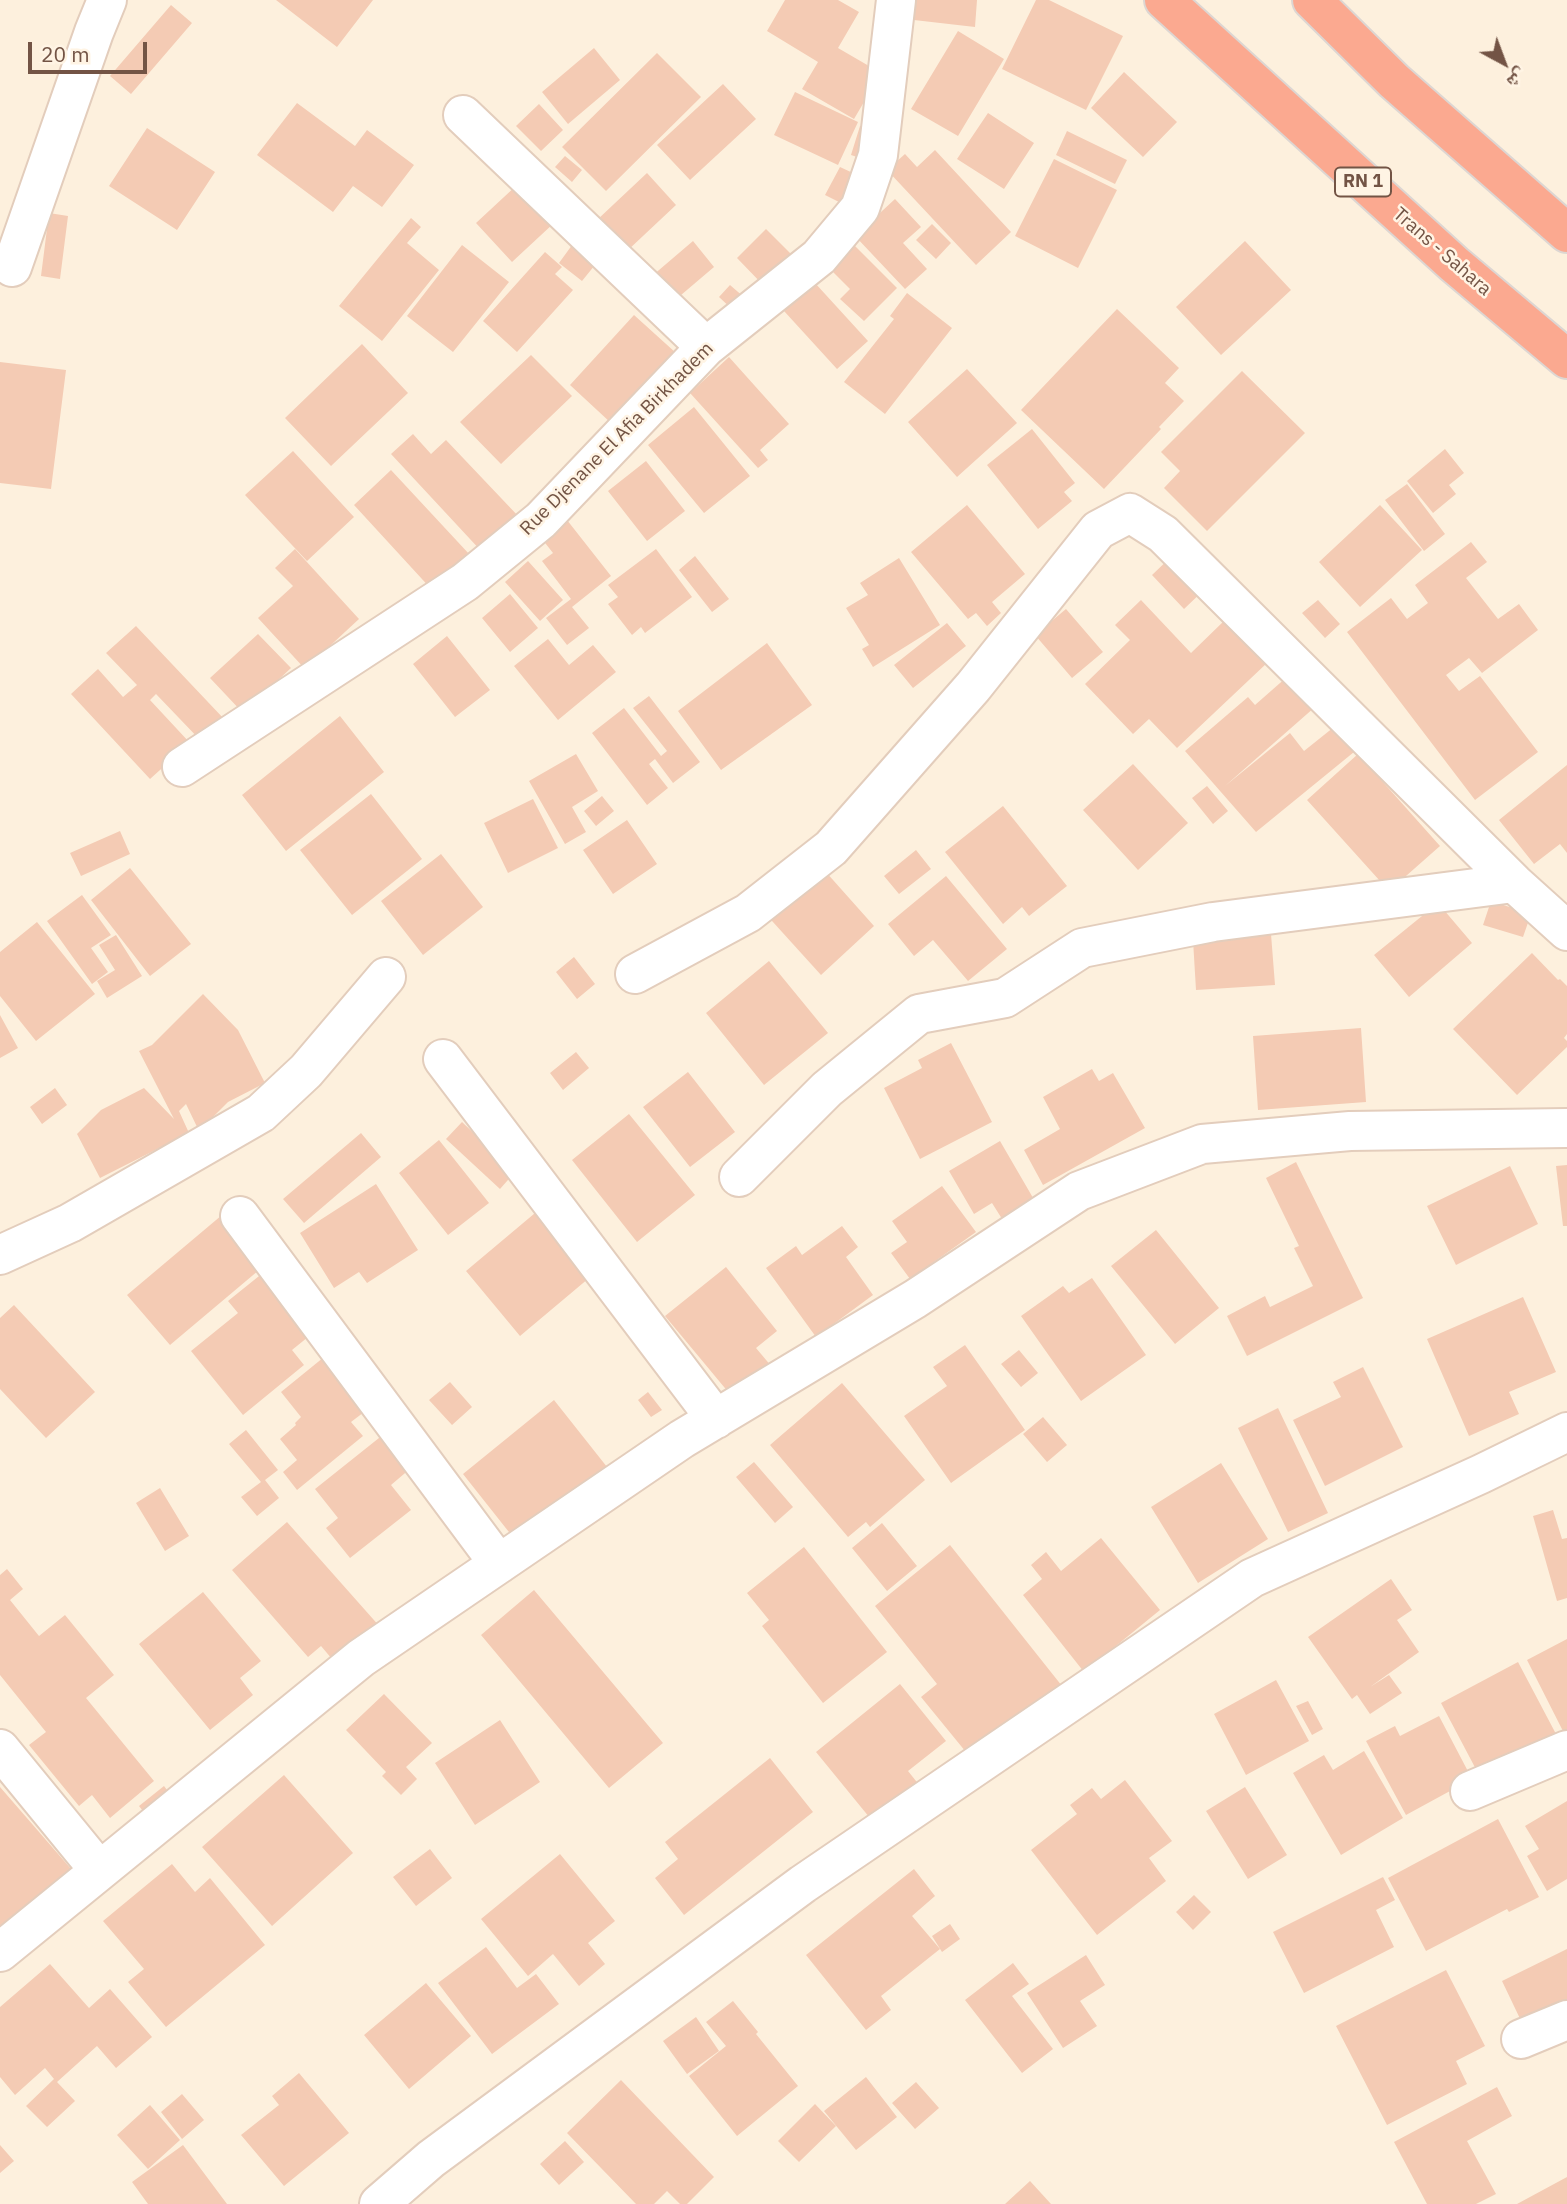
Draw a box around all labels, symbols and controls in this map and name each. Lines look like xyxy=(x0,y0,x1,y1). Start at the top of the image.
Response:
scale bar xyxy=(32,28,150,72)
north arrow xyxy=(1469,28,1539,98)
text: 20 m xyxy=(41,40,90,68)
text: ش xyxy=(1502,63,1533,95)
road number: RN 1 xyxy=(1335,168,1391,196)
street label: Trans - Sahara xyxy=(1388,203,1496,301)
street label: Rue Djenane El Afia Birkhadem xyxy=(516,338,718,540)

